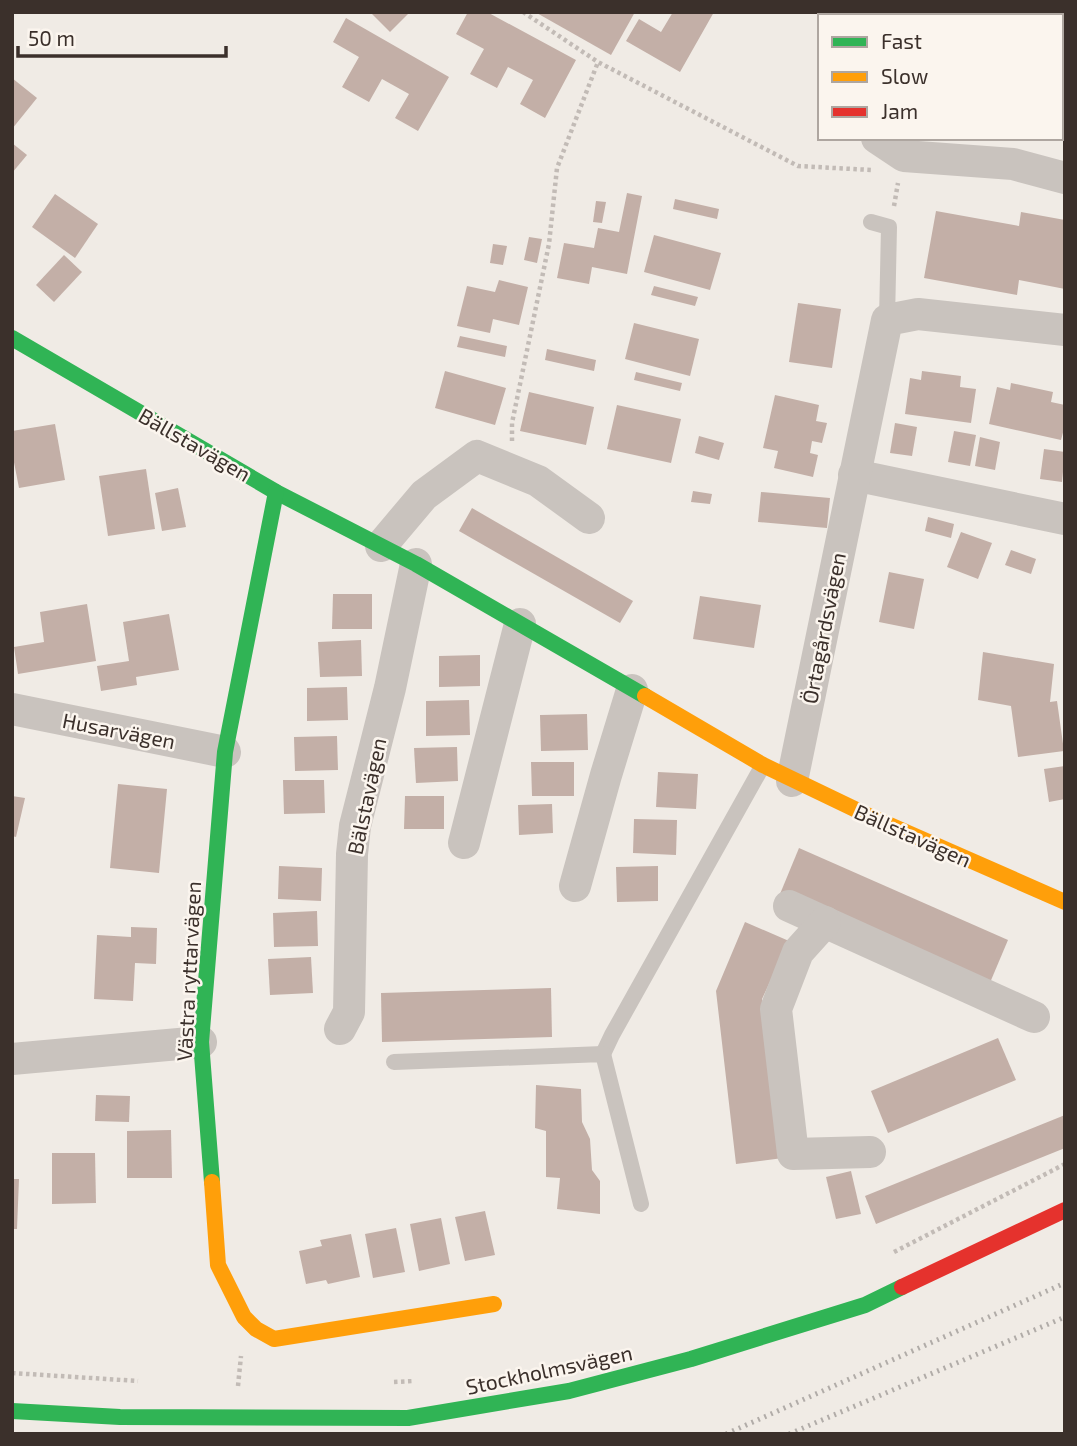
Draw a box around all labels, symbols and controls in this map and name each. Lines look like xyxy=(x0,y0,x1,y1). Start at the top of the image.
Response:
scale bar xyxy=(18,14,226,58)
legend xyxy=(818,14,1063,140)
text: 50 m xyxy=(28,25,75,50)
text: Fast xyxy=(881,28,922,53)
text: Slow xyxy=(881,63,928,88)
text: Jam xyxy=(881,98,918,123)
street label: Bällstavägen xyxy=(135,402,255,486)
street label: Örtagårdsvägen xyxy=(796,550,850,706)
street label: Husarvägen xyxy=(61,707,177,753)
street label: Bälstavägen xyxy=(341,735,391,857)
street label: Bällstavägen xyxy=(851,798,975,872)
street label: Västra ryttarvägen xyxy=(171,880,205,1062)
street label: Stockholmsvägen xyxy=(463,1339,635,1399)

